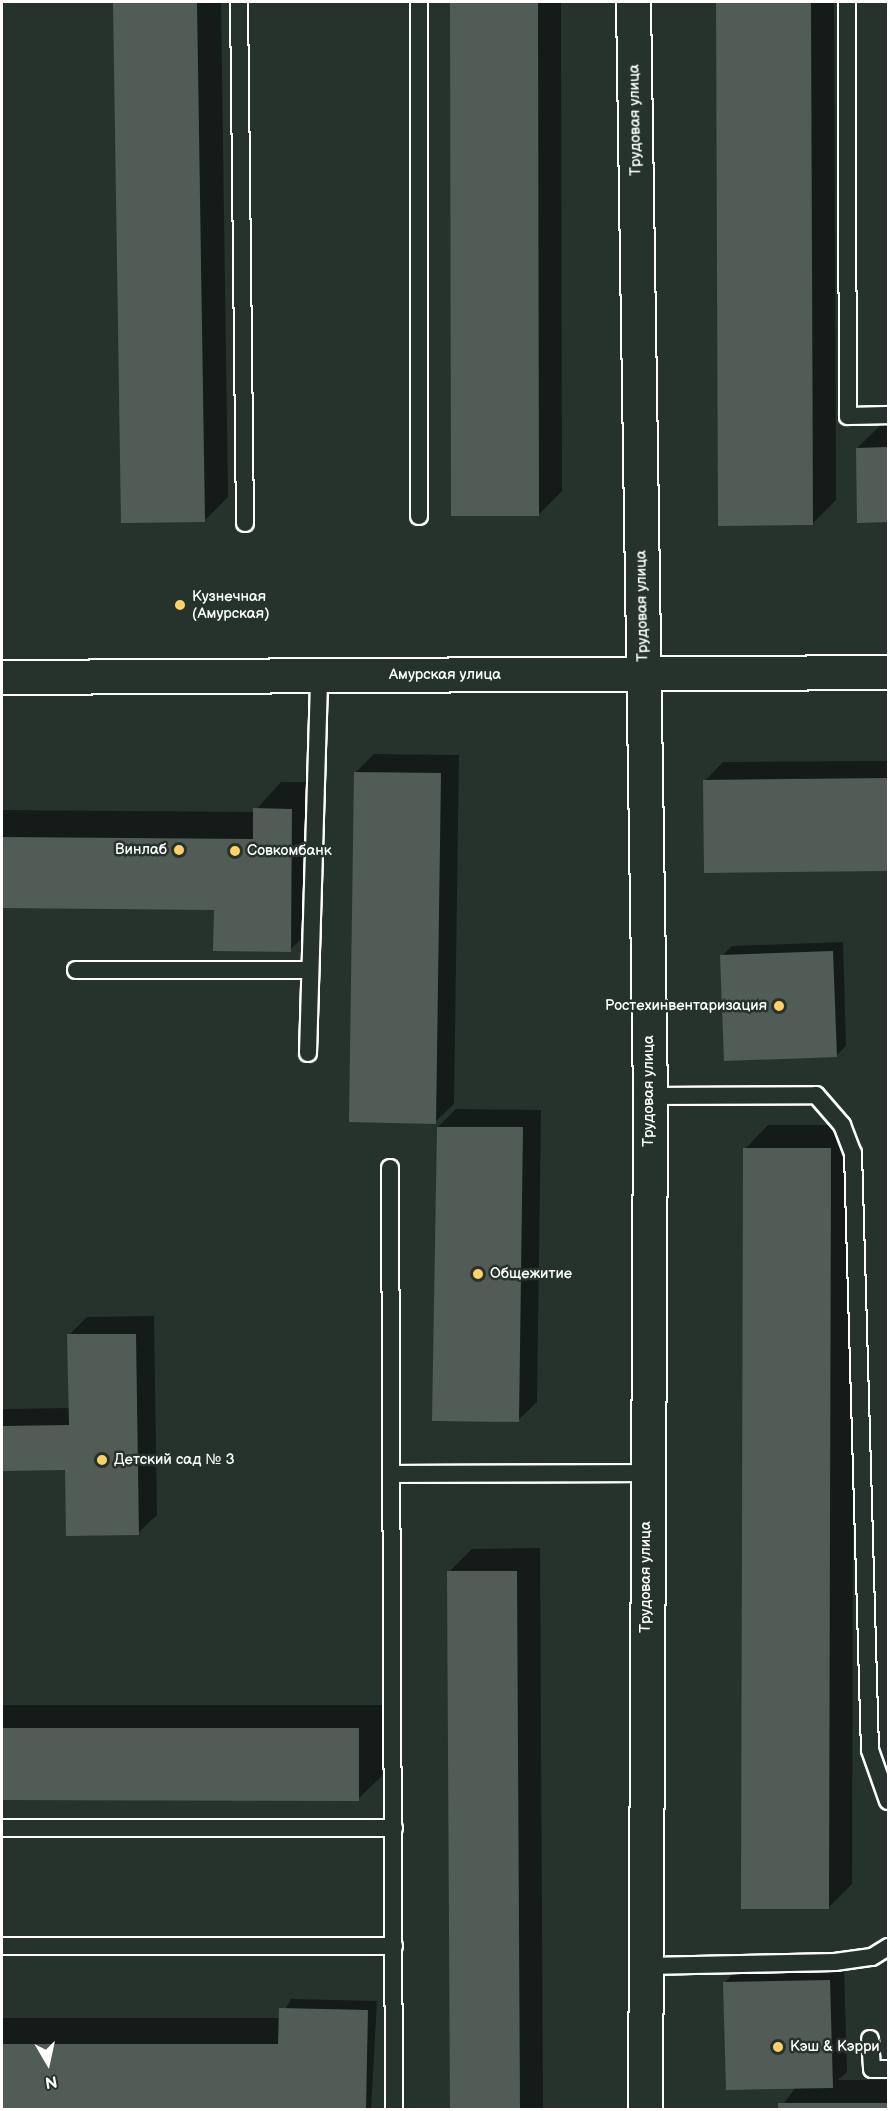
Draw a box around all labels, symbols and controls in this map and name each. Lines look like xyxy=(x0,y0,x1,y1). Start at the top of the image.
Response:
street label: Трудовая улица xyxy=(625,64,645,176)
street label: Трудовая улица xyxy=(632,550,652,662)
place label: Кузнечная (Амурская) xyxy=(192,587,270,622)
marker: Кузнечная (Амурская) xyxy=(173,598,187,612)
street label: Амурская улица xyxy=(389,666,501,684)
place label: Винлаб xyxy=(115,841,167,859)
place label: Совкомбанк xyxy=(247,842,332,860)
marker: Винлаб xyxy=(172,843,186,857)
marker: Совкомбанк xyxy=(228,844,242,858)
place label: Ростехинвентаризация xyxy=(605,997,767,1015)
marker: Ростехинвентаризация xyxy=(772,999,786,1013)
street label: Трудовая улица xyxy=(640,1035,658,1147)
place label: Общежитие xyxy=(490,1265,572,1283)
marker: Общежитие xyxy=(471,1267,485,1281)
place label: Детский сад № 3 xyxy=(114,1451,235,1469)
marker: Детский сад № 3 xyxy=(95,1453,109,1467)
street label: Трудовая улица xyxy=(637,1521,655,1633)
north arrow xyxy=(18,2033,78,2093)
place label: Кэш & Кэрри xyxy=(790,2038,880,2056)
marker: Кэш & Кэрри xyxy=(771,2040,785,2054)
text: N xyxy=(43,2071,58,2092)

